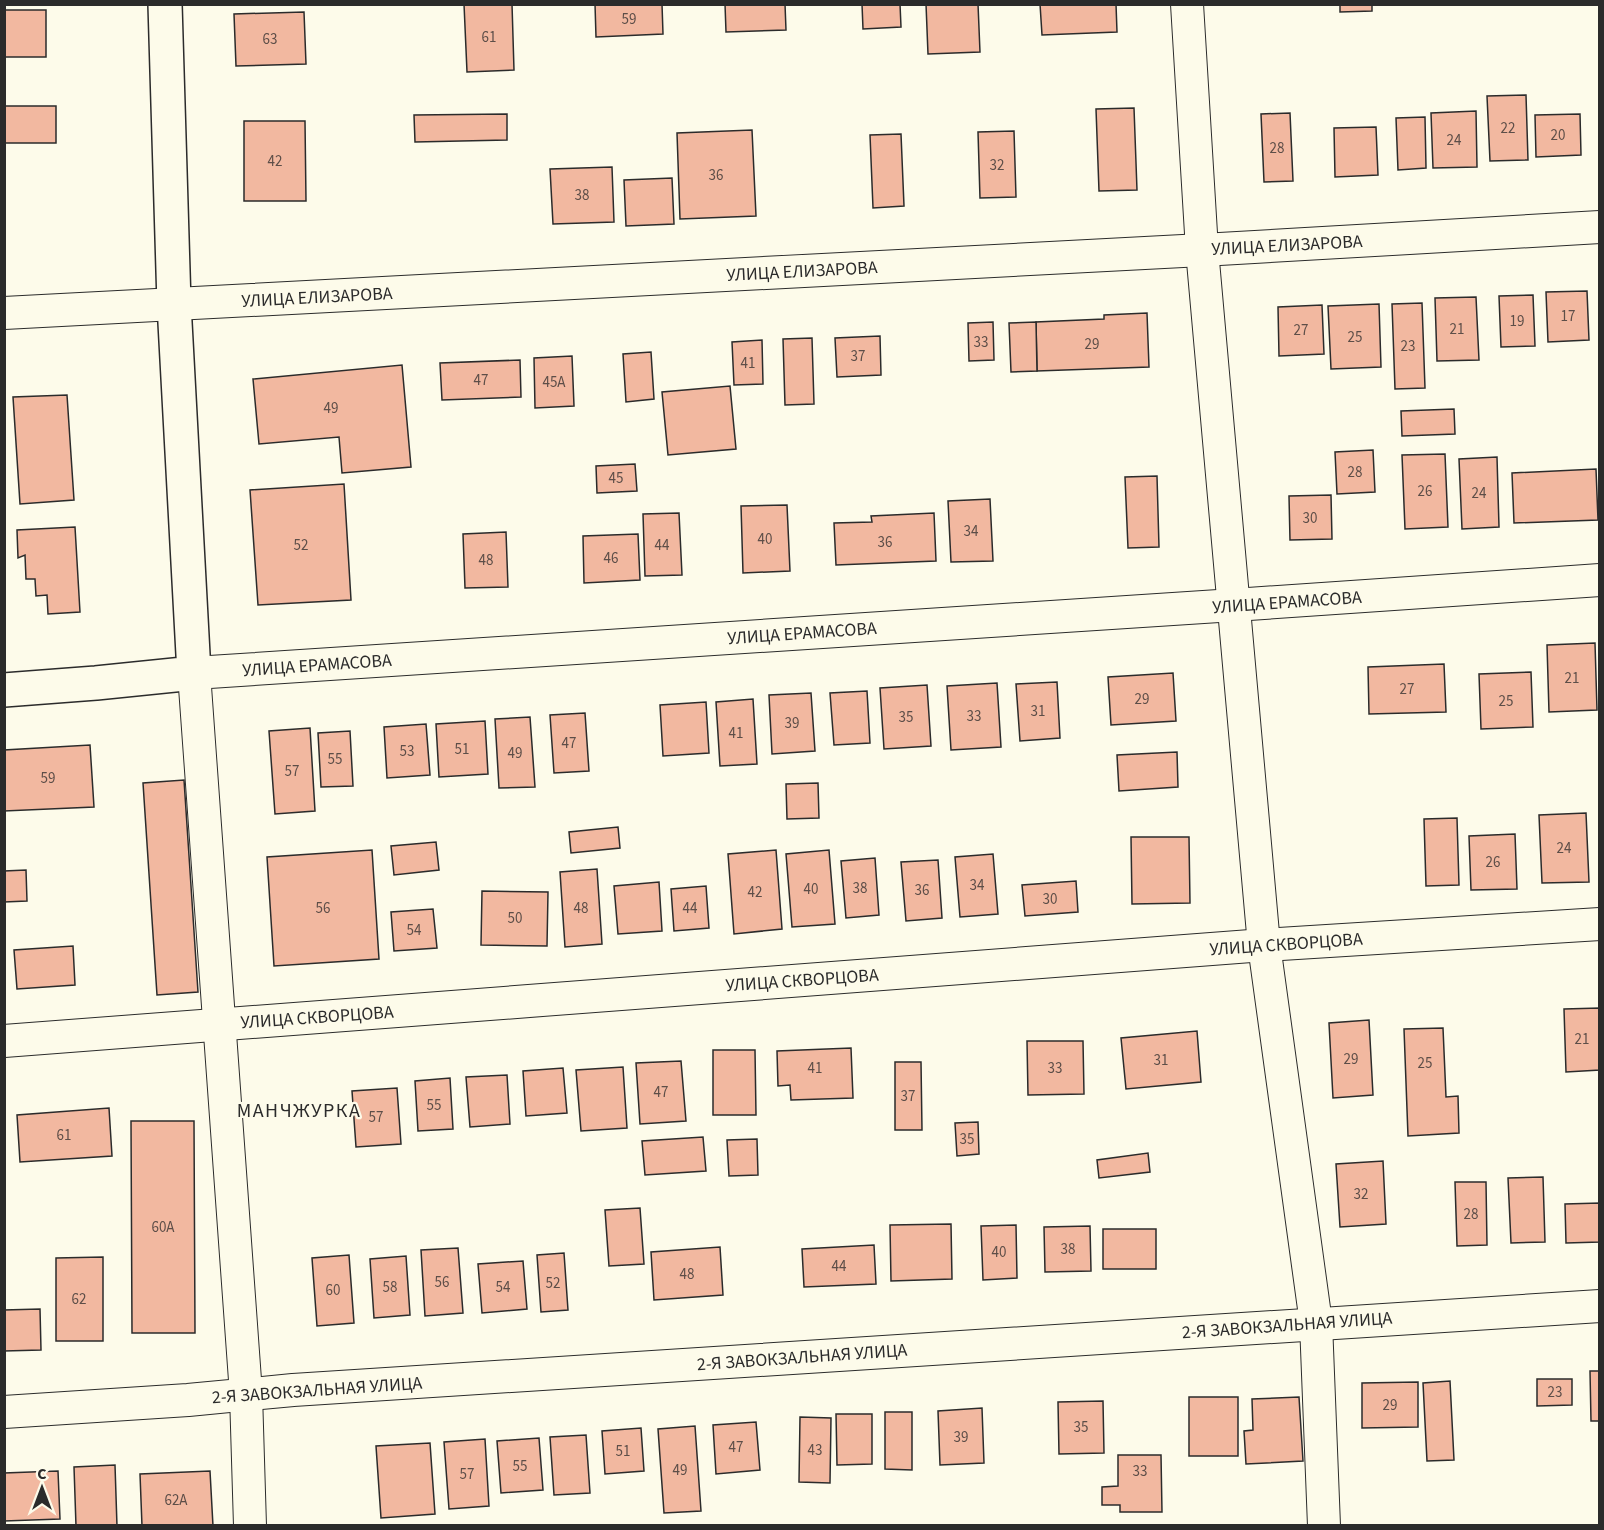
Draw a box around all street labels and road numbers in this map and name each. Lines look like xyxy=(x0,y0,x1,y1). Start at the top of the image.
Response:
street label: УЛИЦА ЕЛИЗАРОВА xyxy=(1211,229,1363,262)
street label: УЛИЦА ЕЛИЗАРОВА xyxy=(726,255,878,288)
street label: УЛИЦА ЕЛИЗАРОВА xyxy=(241,281,393,314)
street label: УЛИЦА ЕРАМАСОВА xyxy=(1212,585,1363,620)
street label: УЛИЦА ЕРАМАСОВА xyxy=(727,616,878,651)
street label: УЛИЦА ЕРАМАСОВА xyxy=(242,648,393,683)
street label: УЛИЦА СКВОРЦОВА xyxy=(1209,927,1364,962)
street label: УЛИЦА СКВОРЦОВА xyxy=(725,963,880,998)
street label: УЛИЦА СКВОРЦОВА xyxy=(240,1000,395,1035)
street label: 2-Я ЗАВОКЗАЛЬНАЯ УЛИЦА xyxy=(1181,1306,1393,1345)
street label: 2-Я ЗАВОКЗАЛЬНАЯ УЛИЦА xyxy=(696,1338,908,1377)
street label: 2-Я ЗАВОКЗАЛЬНАЯ УЛИЦА xyxy=(211,1371,423,1410)

